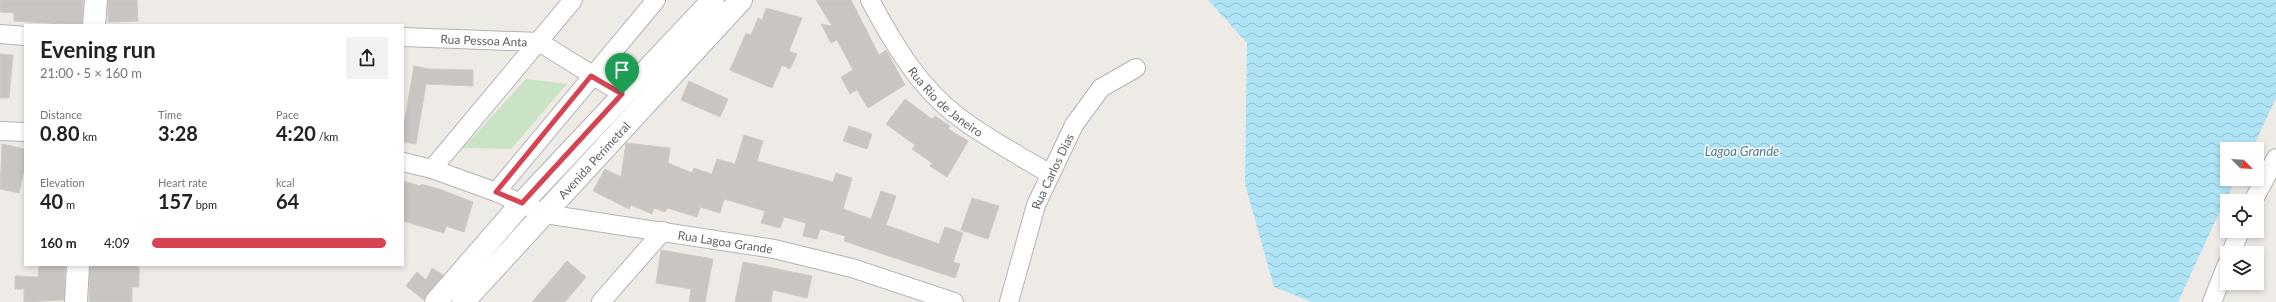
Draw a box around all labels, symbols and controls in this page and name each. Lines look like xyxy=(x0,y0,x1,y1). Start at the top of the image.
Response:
street label: Rua Pessoa Anta xyxy=(440,31,528,49)
text: Evening run xyxy=(40,36,156,63)
button: share xyxy=(346,37,388,79)
pin xyxy=(605,53,639,94)
icon: arrive xyxy=(611,59,633,81)
street label: Rua Rio de Janeiro xyxy=(905,64,986,140)
text: 21:00 · 5 × 160 m xyxy=(40,65,142,81)
text: Distance xyxy=(40,108,82,121)
text: Time xyxy=(158,108,182,121)
text: Pace xyxy=(276,108,299,121)
street label: Avenida Perimetral xyxy=(555,118,633,202)
text: 0.80 xyxy=(40,121,80,145)
text: 3:28 xyxy=(158,121,198,145)
text: 4:20 xyxy=(276,121,316,145)
text: km xyxy=(80,130,97,143)
text: /km xyxy=(316,130,338,143)
street label: Rua Carlos Dias xyxy=(1028,131,1076,211)
north arrow xyxy=(2220,142,2264,186)
map controls xyxy=(2220,142,2264,290)
water label: Lagoa Grande xyxy=(1705,143,1779,159)
text: Elevation xyxy=(40,176,85,189)
text: Heart rate xyxy=(158,176,207,189)
text: kcal xyxy=(276,176,295,189)
text: 40 xyxy=(40,189,63,213)
text: 157 xyxy=(158,189,193,213)
text: 64 xyxy=(276,189,299,213)
button: locate xyxy=(2220,194,2264,238)
text: m xyxy=(63,198,75,211)
text: bpm xyxy=(193,198,217,211)
street label: Rua Lagoa Grande xyxy=(677,227,774,256)
text: 160 m xyxy=(40,235,77,251)
text: 4:09 xyxy=(104,235,130,251)
button: layers xyxy=(2220,246,2264,290)

